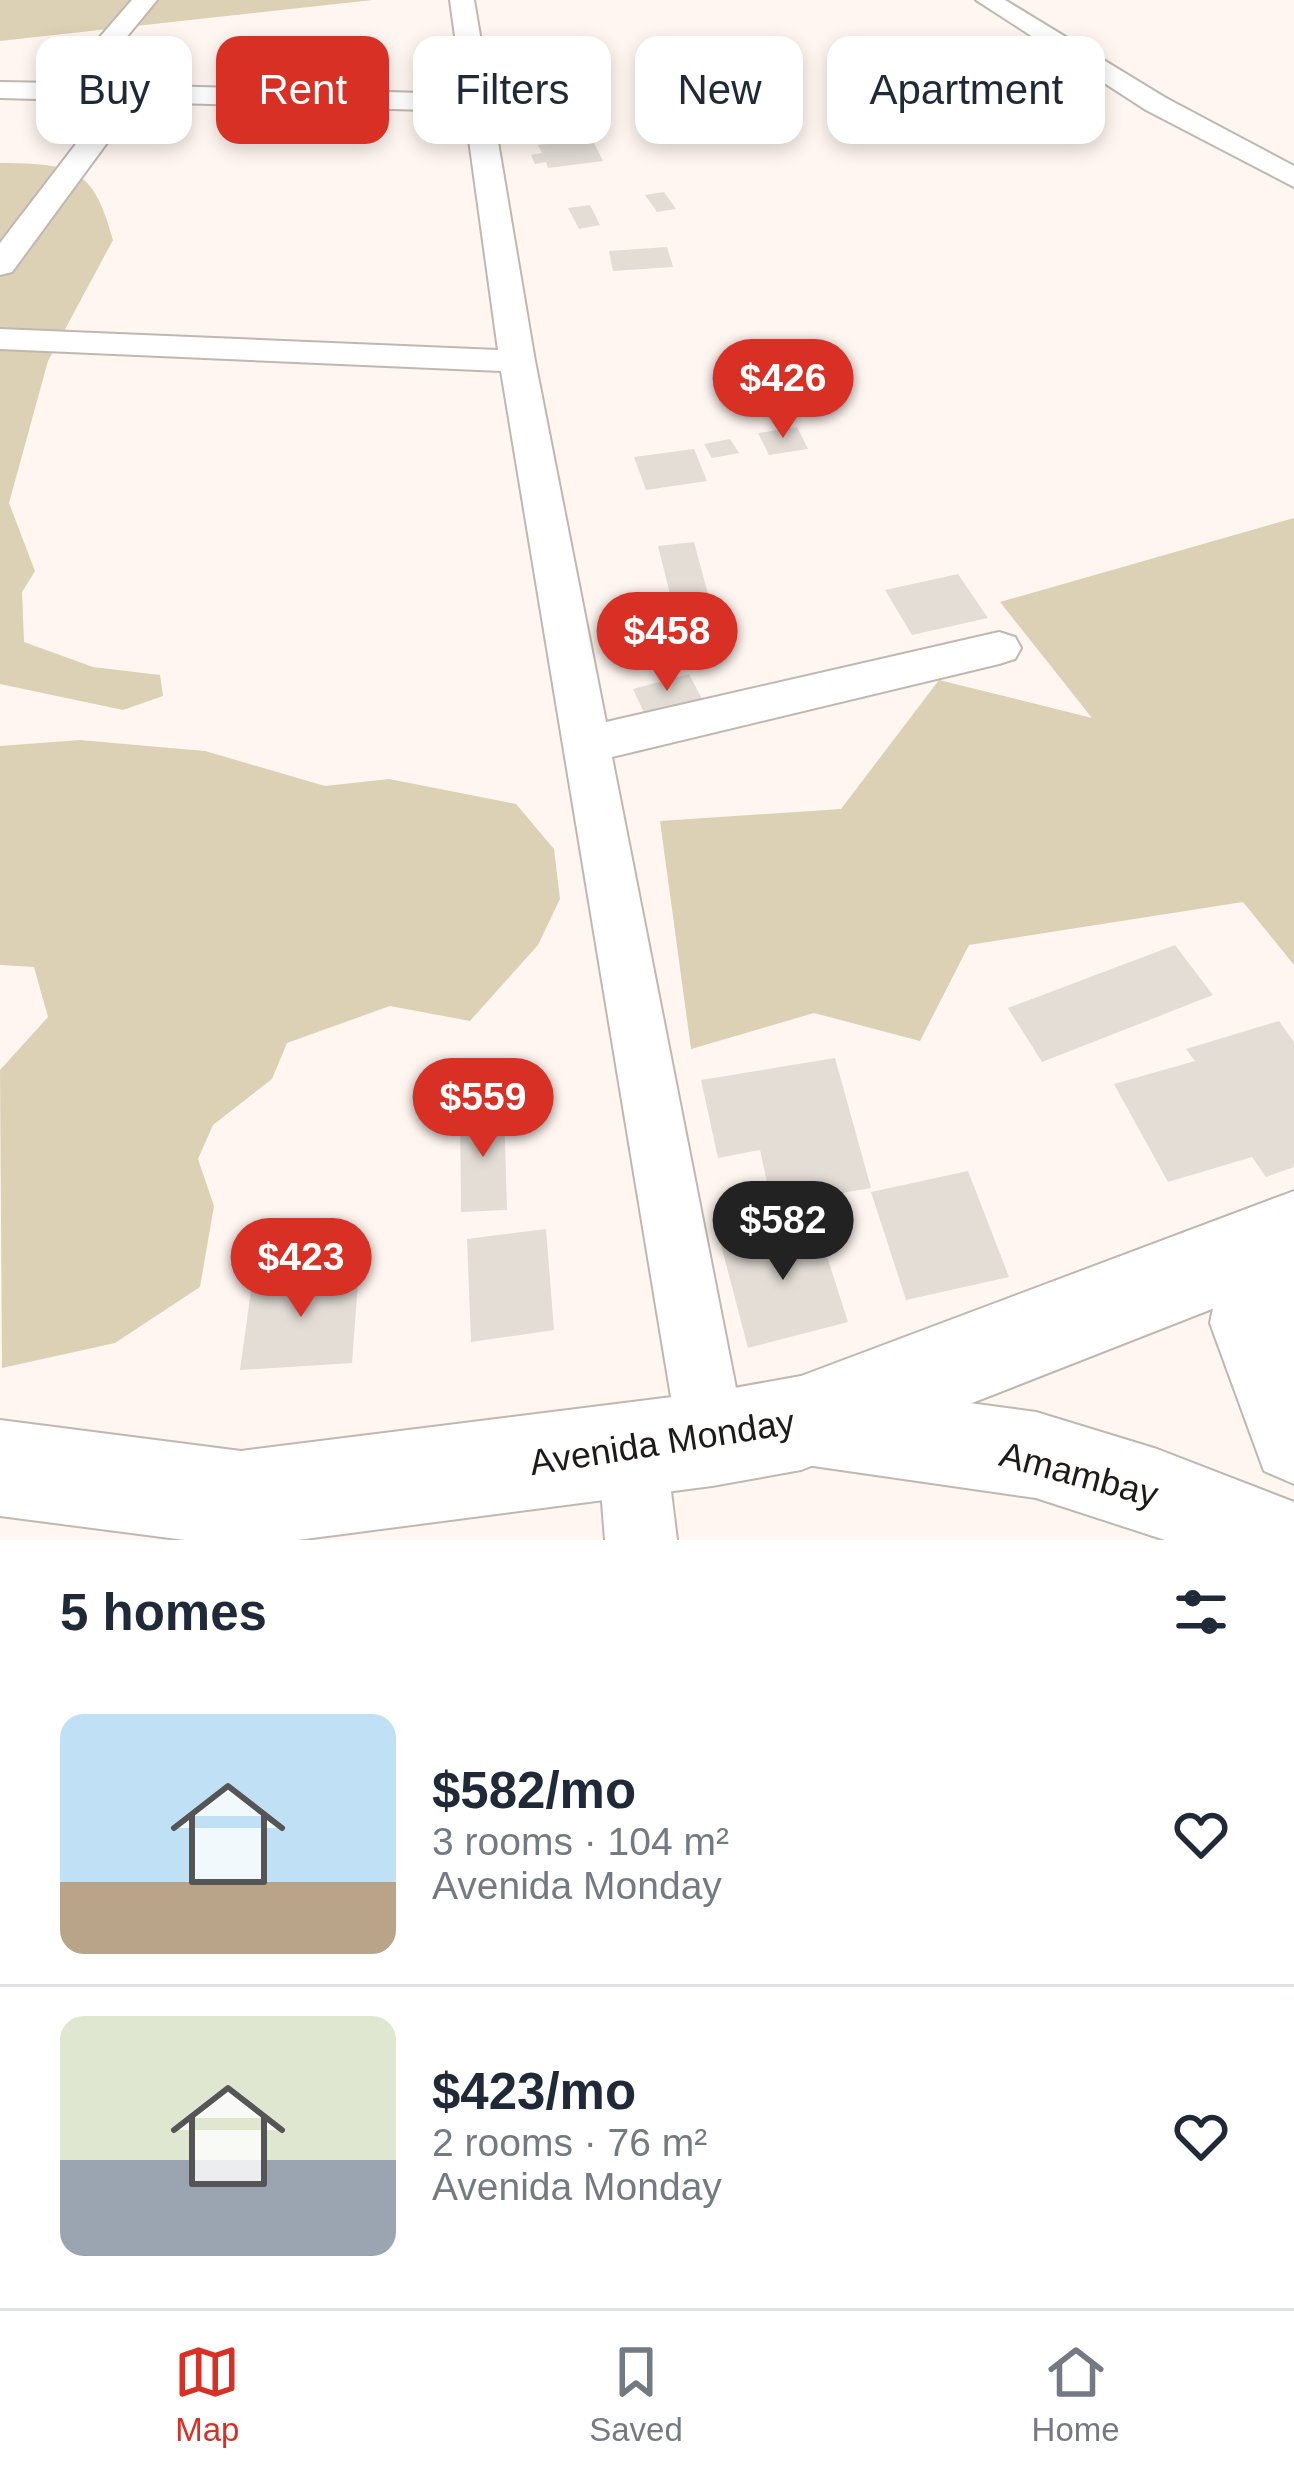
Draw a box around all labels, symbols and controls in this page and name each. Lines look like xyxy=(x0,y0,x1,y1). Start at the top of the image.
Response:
chip: Buy xyxy=(36,36,192,144)
chip: Rent xyxy=(216,36,389,144)
chip: Filters xyxy=(413,36,611,144)
chip: New xyxy=(635,36,803,144)
chip: Apartment xyxy=(827,36,1105,144)
pin: $426 xyxy=(712,339,854,441)
text: $426 xyxy=(740,356,826,399)
pin: $458 xyxy=(596,592,738,694)
text: $458 xyxy=(624,609,710,652)
pin: $559 xyxy=(412,1058,554,1160)
text: $559 xyxy=(440,1075,526,1118)
pin: $582 xyxy=(712,1181,854,1283)
text: $582 xyxy=(740,1198,826,1241)
pin: $423 xyxy=(230,1218,372,1320)
text: $423 xyxy=(258,1235,344,1278)
street label: Avenida Monday xyxy=(527,1401,797,1483)
street label: Amambay xyxy=(995,1433,1163,1515)
icon: filters xyxy=(1168,1579,1234,1645)
text: 5 homes xyxy=(60,1584,267,1641)
icon: home xyxy=(156,1762,300,1906)
text: $582/mo xyxy=(432,1762,636,1819)
icon: heart xyxy=(1168,1801,1234,1867)
text: 3 rooms · 104 m² xyxy=(432,1820,729,1863)
text: Avenida Monday xyxy=(432,1864,722,1907)
text: $423/mo xyxy=(432,2063,636,2120)
icon: home xyxy=(156,2064,300,2208)
icon: heart xyxy=(1168,2103,1234,2169)
text: 2 rooms · 76 m² xyxy=(432,2121,707,2164)
text: Avenida Monday xyxy=(432,2165,722,2208)
tab: Map xyxy=(174,2339,240,2449)
tab: Saved xyxy=(589,2339,683,2449)
tab: Home xyxy=(1032,2339,1120,2449)

